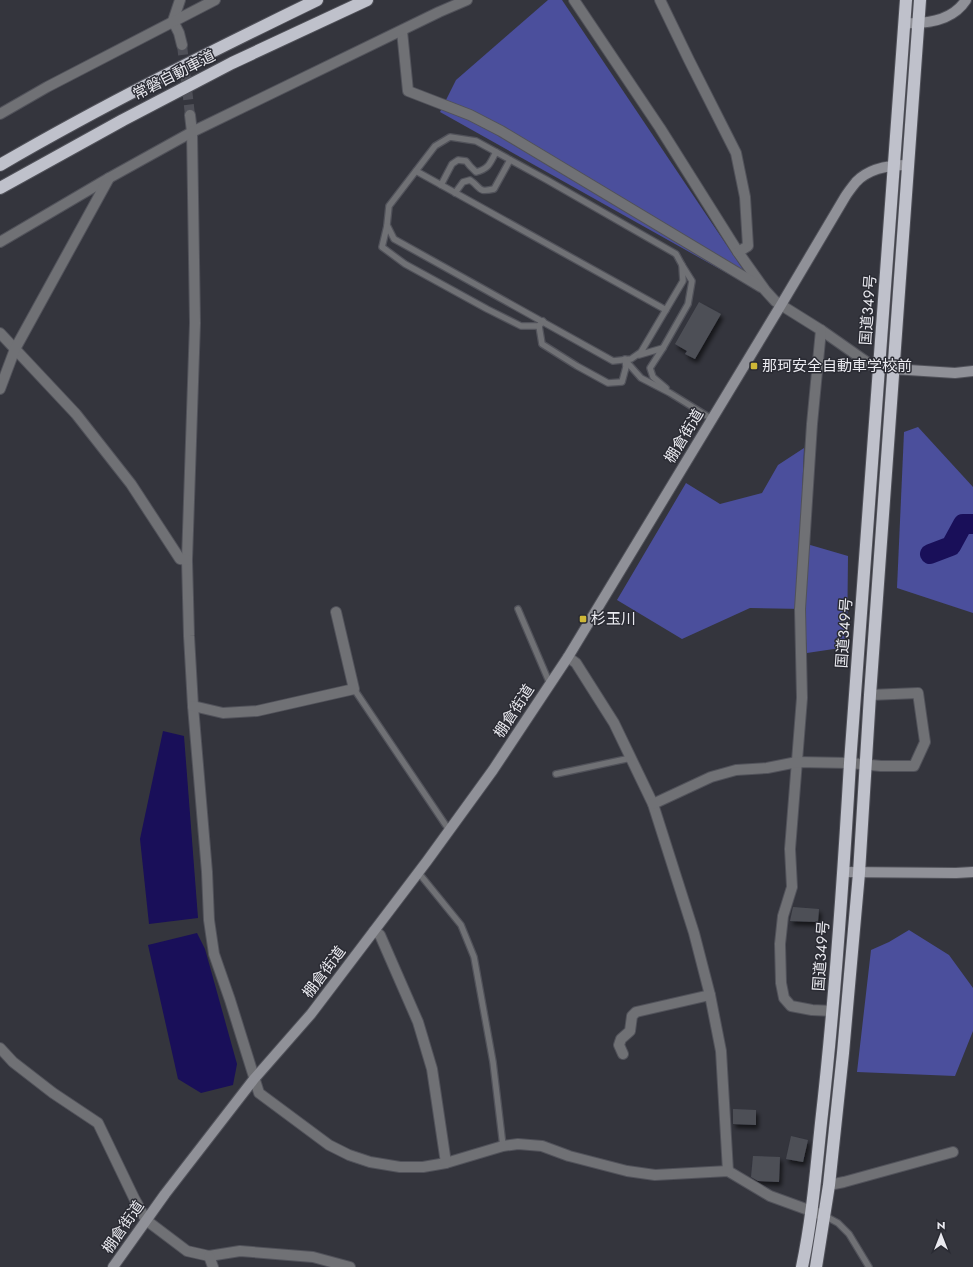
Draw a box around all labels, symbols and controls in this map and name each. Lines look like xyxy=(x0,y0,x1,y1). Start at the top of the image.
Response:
street label: 常磐自動車道 xyxy=(129,45,219,105)
street label: 国道349号 xyxy=(855,274,881,346)
place label: 那珂安全自動車学校前 xyxy=(762,355,912,377)
marker: 那珂安全自動車学校前 xyxy=(749,361,759,371)
street label: 棚倉街道 xyxy=(659,405,709,467)
street label: 国道349号 xyxy=(831,597,857,669)
place label: 杉玉川 xyxy=(591,608,636,630)
marker: 杉玉川 xyxy=(578,614,588,624)
street label: 棚倉街道 xyxy=(488,680,540,742)
street label: 国道349号 xyxy=(808,920,834,992)
street label: 棚倉街道 xyxy=(297,941,351,1003)
street label: 棚倉街道 xyxy=(97,1196,149,1258)
north arrow xyxy=(921,1215,961,1255)
text: N xyxy=(937,1217,945,1233)

